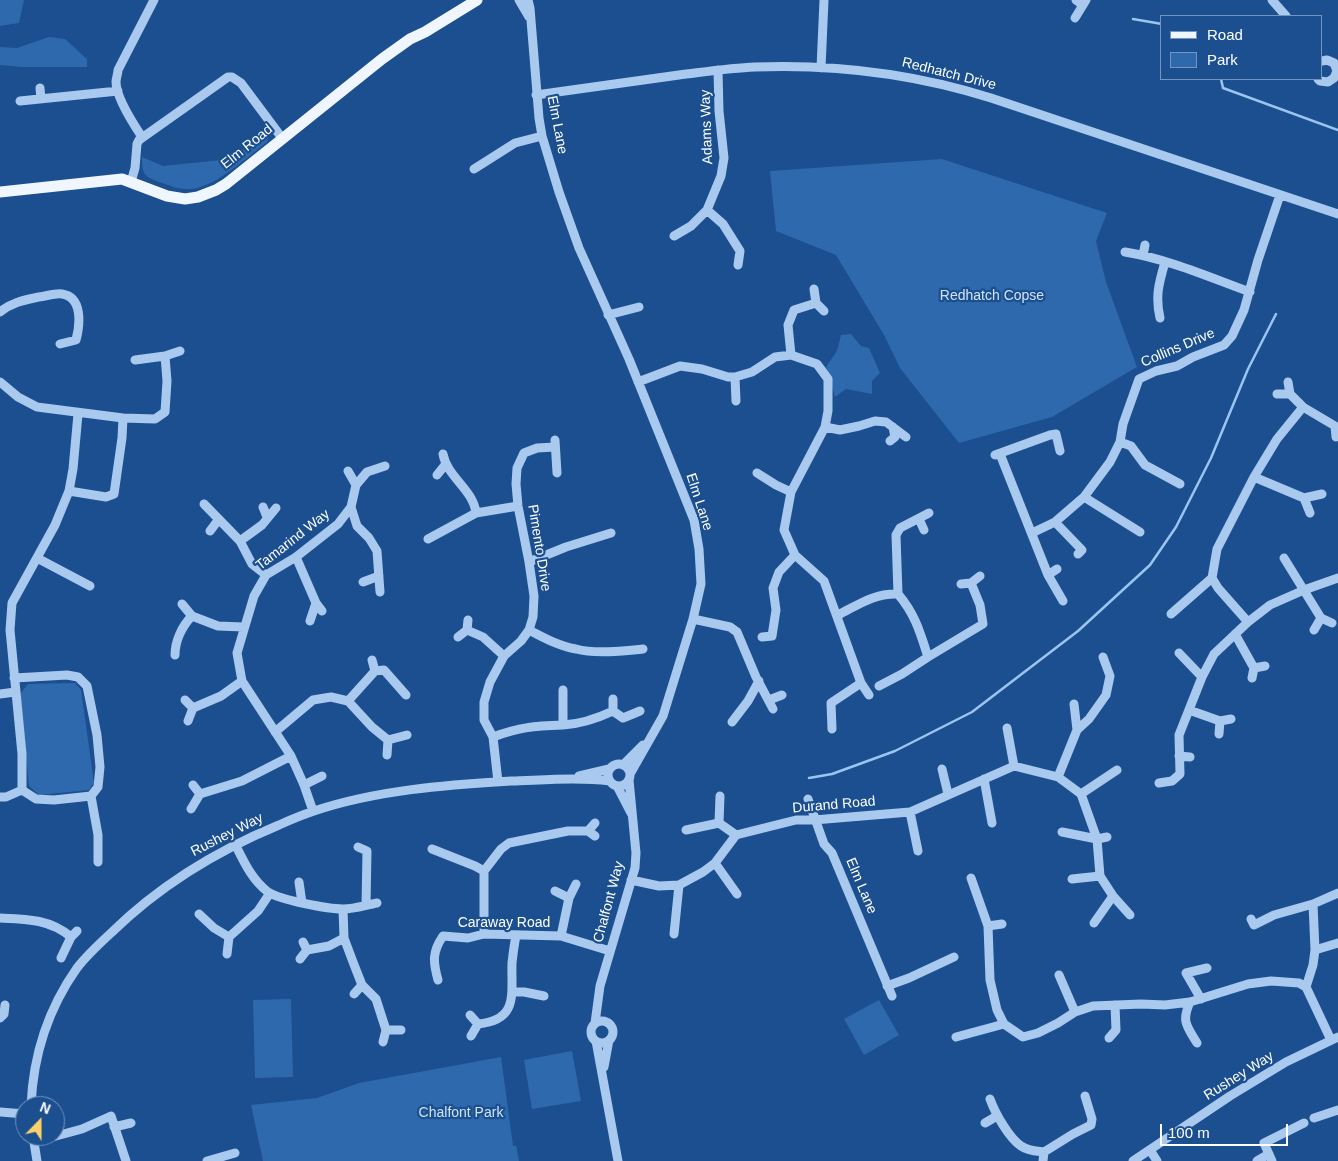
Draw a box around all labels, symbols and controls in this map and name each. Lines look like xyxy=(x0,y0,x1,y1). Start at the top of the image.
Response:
legend xyxy=(1160,15,1323,80)
text: Road xyxy=(1207,26,1243,43)
text: Park xyxy=(1207,51,1238,68)
street label: Redhatch Drive xyxy=(900,54,998,94)
street label: Adams Way xyxy=(697,89,717,165)
street label: Elm Lane xyxy=(543,94,571,156)
street label: Elm Road xyxy=(218,121,276,173)
park label: Redhatch Copse xyxy=(940,288,1044,304)
street label: Collins Drive xyxy=(1139,325,1217,371)
street label: Elm Lane xyxy=(682,471,716,533)
street label: Pimento Drive xyxy=(524,503,554,593)
street label: Tamarind Way xyxy=(253,506,333,574)
street label: Durand Road xyxy=(792,793,876,817)
street label: Rushey Way xyxy=(188,810,266,860)
street label: Elm Lane xyxy=(842,855,880,917)
street label: Chalfont Way xyxy=(590,859,628,945)
street label: Caraway Road xyxy=(458,915,550,931)
street label: Rushey Way xyxy=(1201,1048,1277,1104)
north arrow xyxy=(15,1096,65,1146)
text: N xyxy=(38,1099,53,1117)
park label: Chalfont Park xyxy=(419,1105,503,1121)
scale bar xyxy=(1163,1114,1290,1146)
text: 100 m xyxy=(1168,1124,1210,1141)

